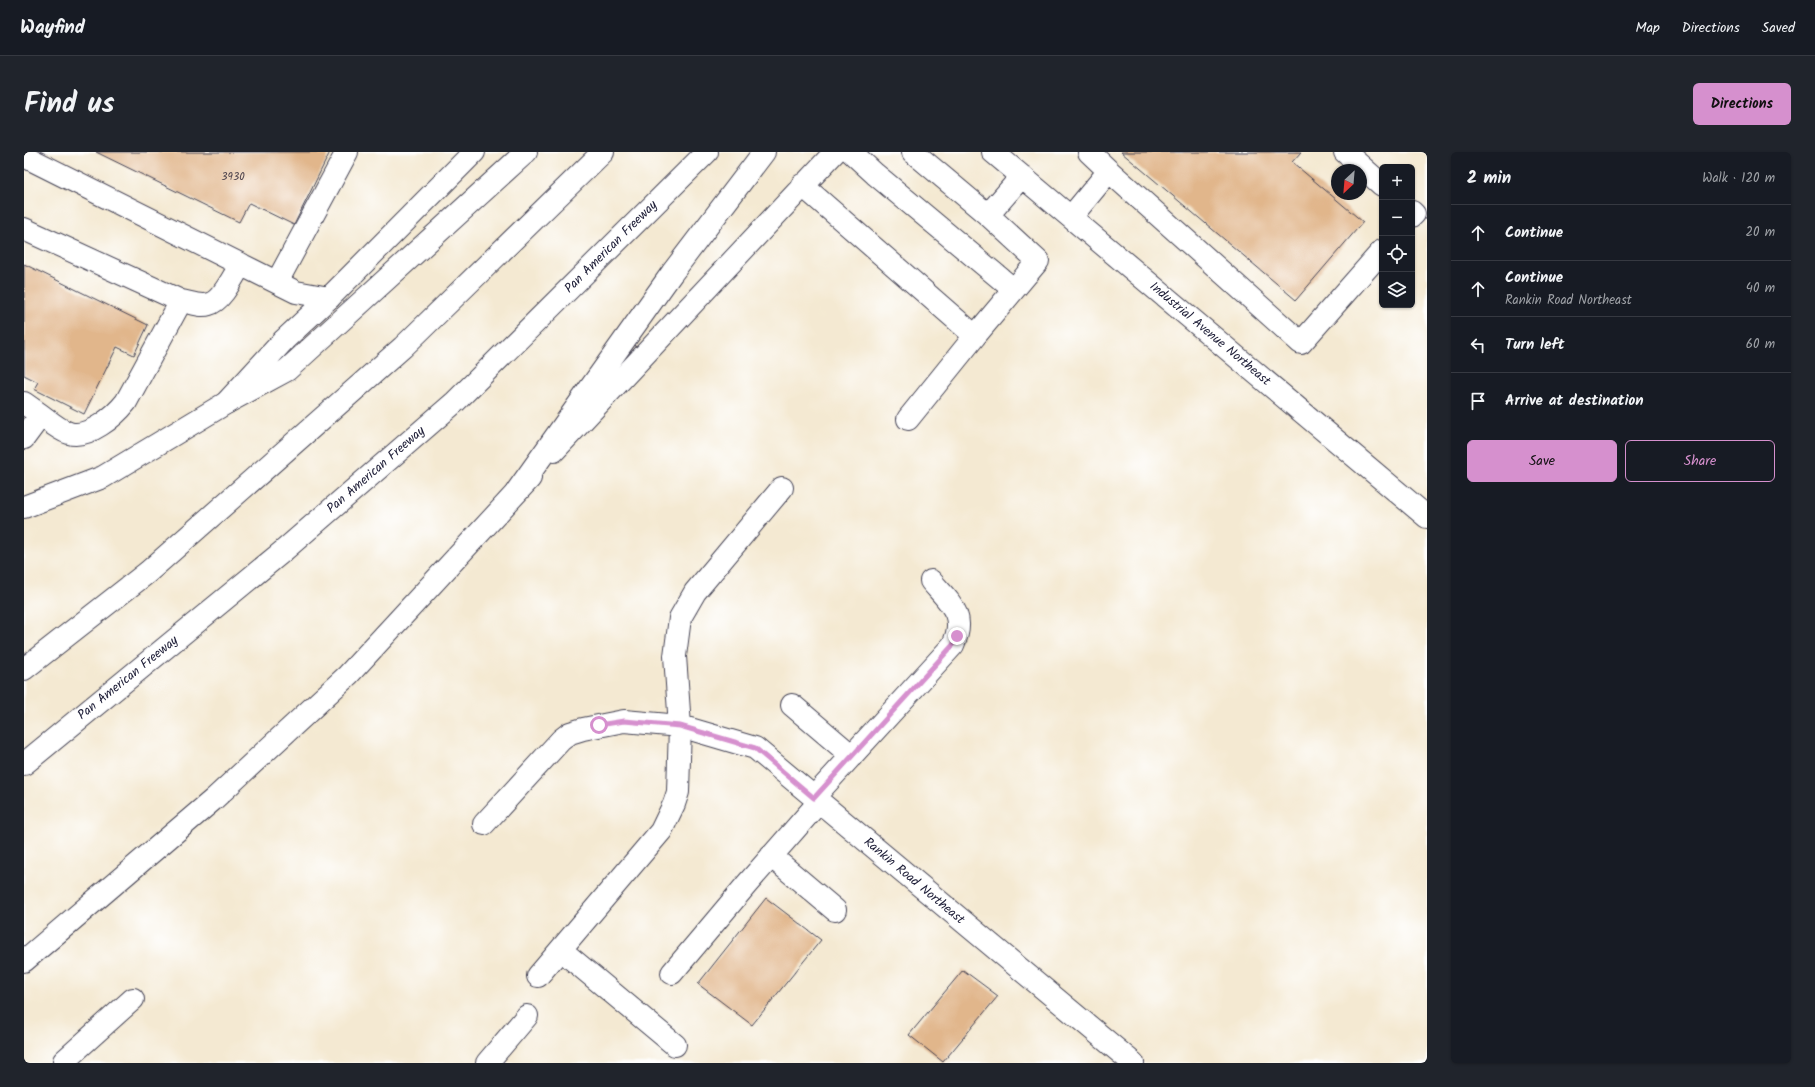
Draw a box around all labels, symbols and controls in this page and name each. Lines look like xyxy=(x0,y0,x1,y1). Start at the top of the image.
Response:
text: Wayfind xyxy=(20,13,85,43)
text: Map xyxy=(1635,17,1660,39)
text: Directions xyxy=(1682,17,1740,39)
text: Saved xyxy=(1762,17,1795,39)
text: Find us xyxy=(24,82,115,127)
button: Directions xyxy=(1693,83,1791,125)
north arrow xyxy=(1331,164,1367,200)
map controls xyxy=(1379,164,1415,308)
button: + xyxy=(1379,164,1415,200)
text: 2 min xyxy=(1467,165,1511,192)
house number: 3930 xyxy=(221,168,245,186)
text: Walk · 120 m xyxy=(1702,168,1775,189)
street label: Pan American Freeway xyxy=(560,195,663,298)
button: − xyxy=(1379,200,1415,236)
text: Continue xyxy=(1505,221,1563,245)
icon: ahead xyxy=(1467,222,1489,244)
text: 20 m xyxy=(1745,222,1775,243)
button: locate xyxy=(1379,236,1415,272)
text: Continue xyxy=(1505,266,1563,290)
button: layers xyxy=(1379,272,1415,308)
street label: Industrial Avenue Northeast xyxy=(1145,277,1276,392)
icon: ahead xyxy=(1467,278,1489,300)
text: 40 m xyxy=(1746,278,1775,299)
text: Rankin Road Northeast xyxy=(1505,290,1632,311)
text: Turn left xyxy=(1505,333,1565,357)
icon: left xyxy=(1467,334,1489,356)
text: 60 m xyxy=(1746,334,1775,355)
text: Arrive at destination xyxy=(1505,389,1644,413)
icon: arrive xyxy=(1467,390,1489,412)
street label: Pan American Freeway xyxy=(322,421,431,519)
button: Save xyxy=(1467,440,1617,482)
button: Share xyxy=(1625,440,1775,482)
route end xyxy=(948,627,966,645)
street label: Pan American Freeway xyxy=(73,630,184,725)
route start xyxy=(590,716,608,734)
street label: Rankin Road Northeast xyxy=(859,832,970,930)

